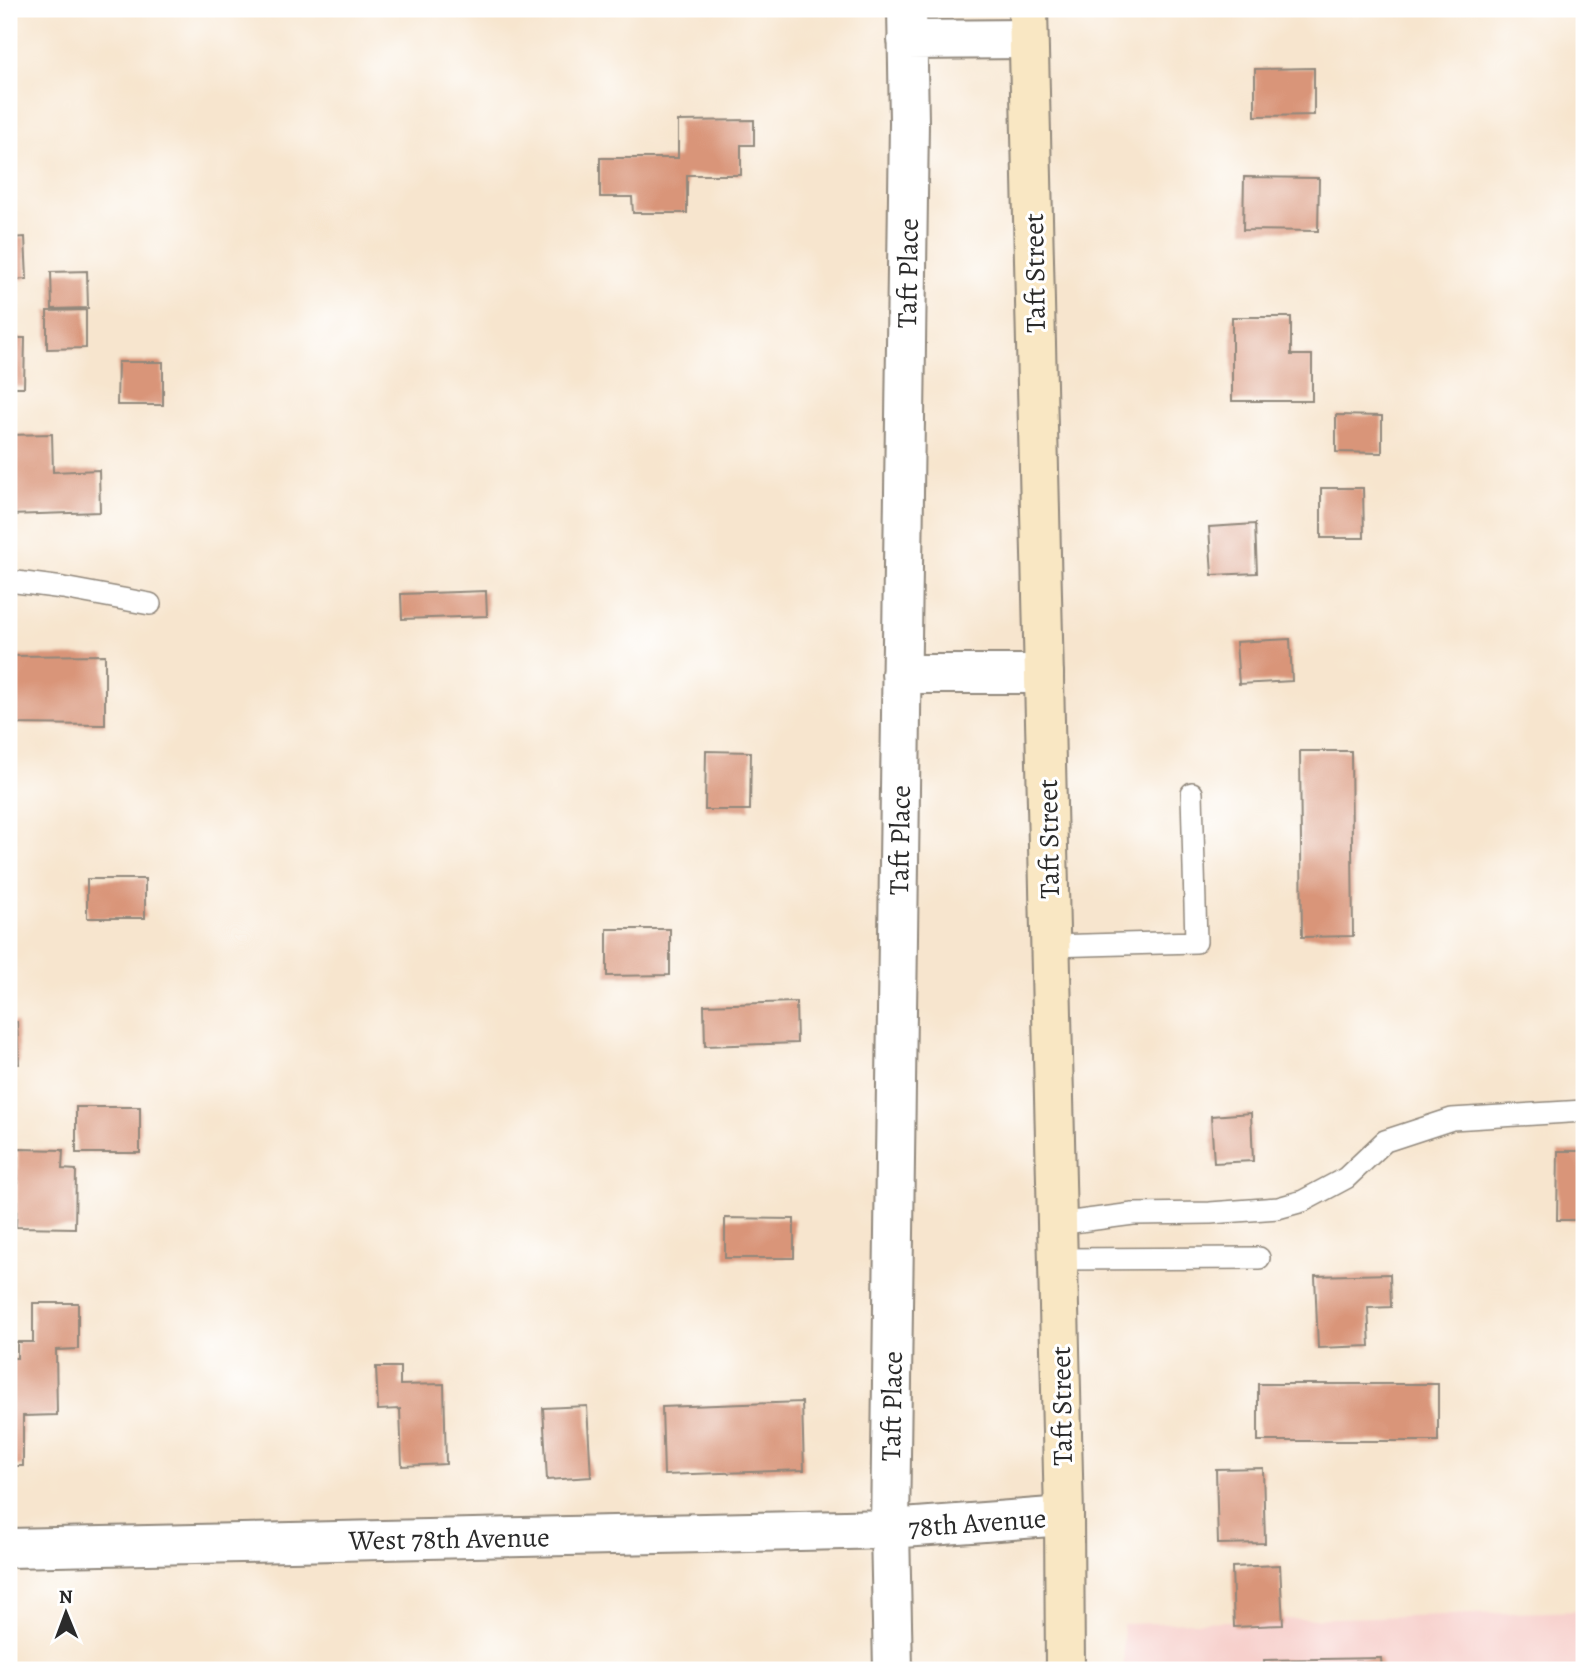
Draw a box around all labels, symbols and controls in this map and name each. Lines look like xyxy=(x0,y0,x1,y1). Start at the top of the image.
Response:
street label: Taft Street xyxy=(1015,213,1055,333)
street label: Taft Place xyxy=(888,218,928,328)
street label: Taft Street xyxy=(1029,779,1069,899)
street label: Taft Place xyxy=(880,785,920,895)
street label: Taft Street xyxy=(1042,1346,1082,1466)
street label: Taft Place xyxy=(872,1351,912,1461)
street label: 78th Avenue xyxy=(907,1499,1047,1547)
street label: West 78th Avenue xyxy=(347,1518,550,1560)
north arrow xyxy=(32,1578,102,1648)
text: N xyxy=(59,1584,73,1610)

